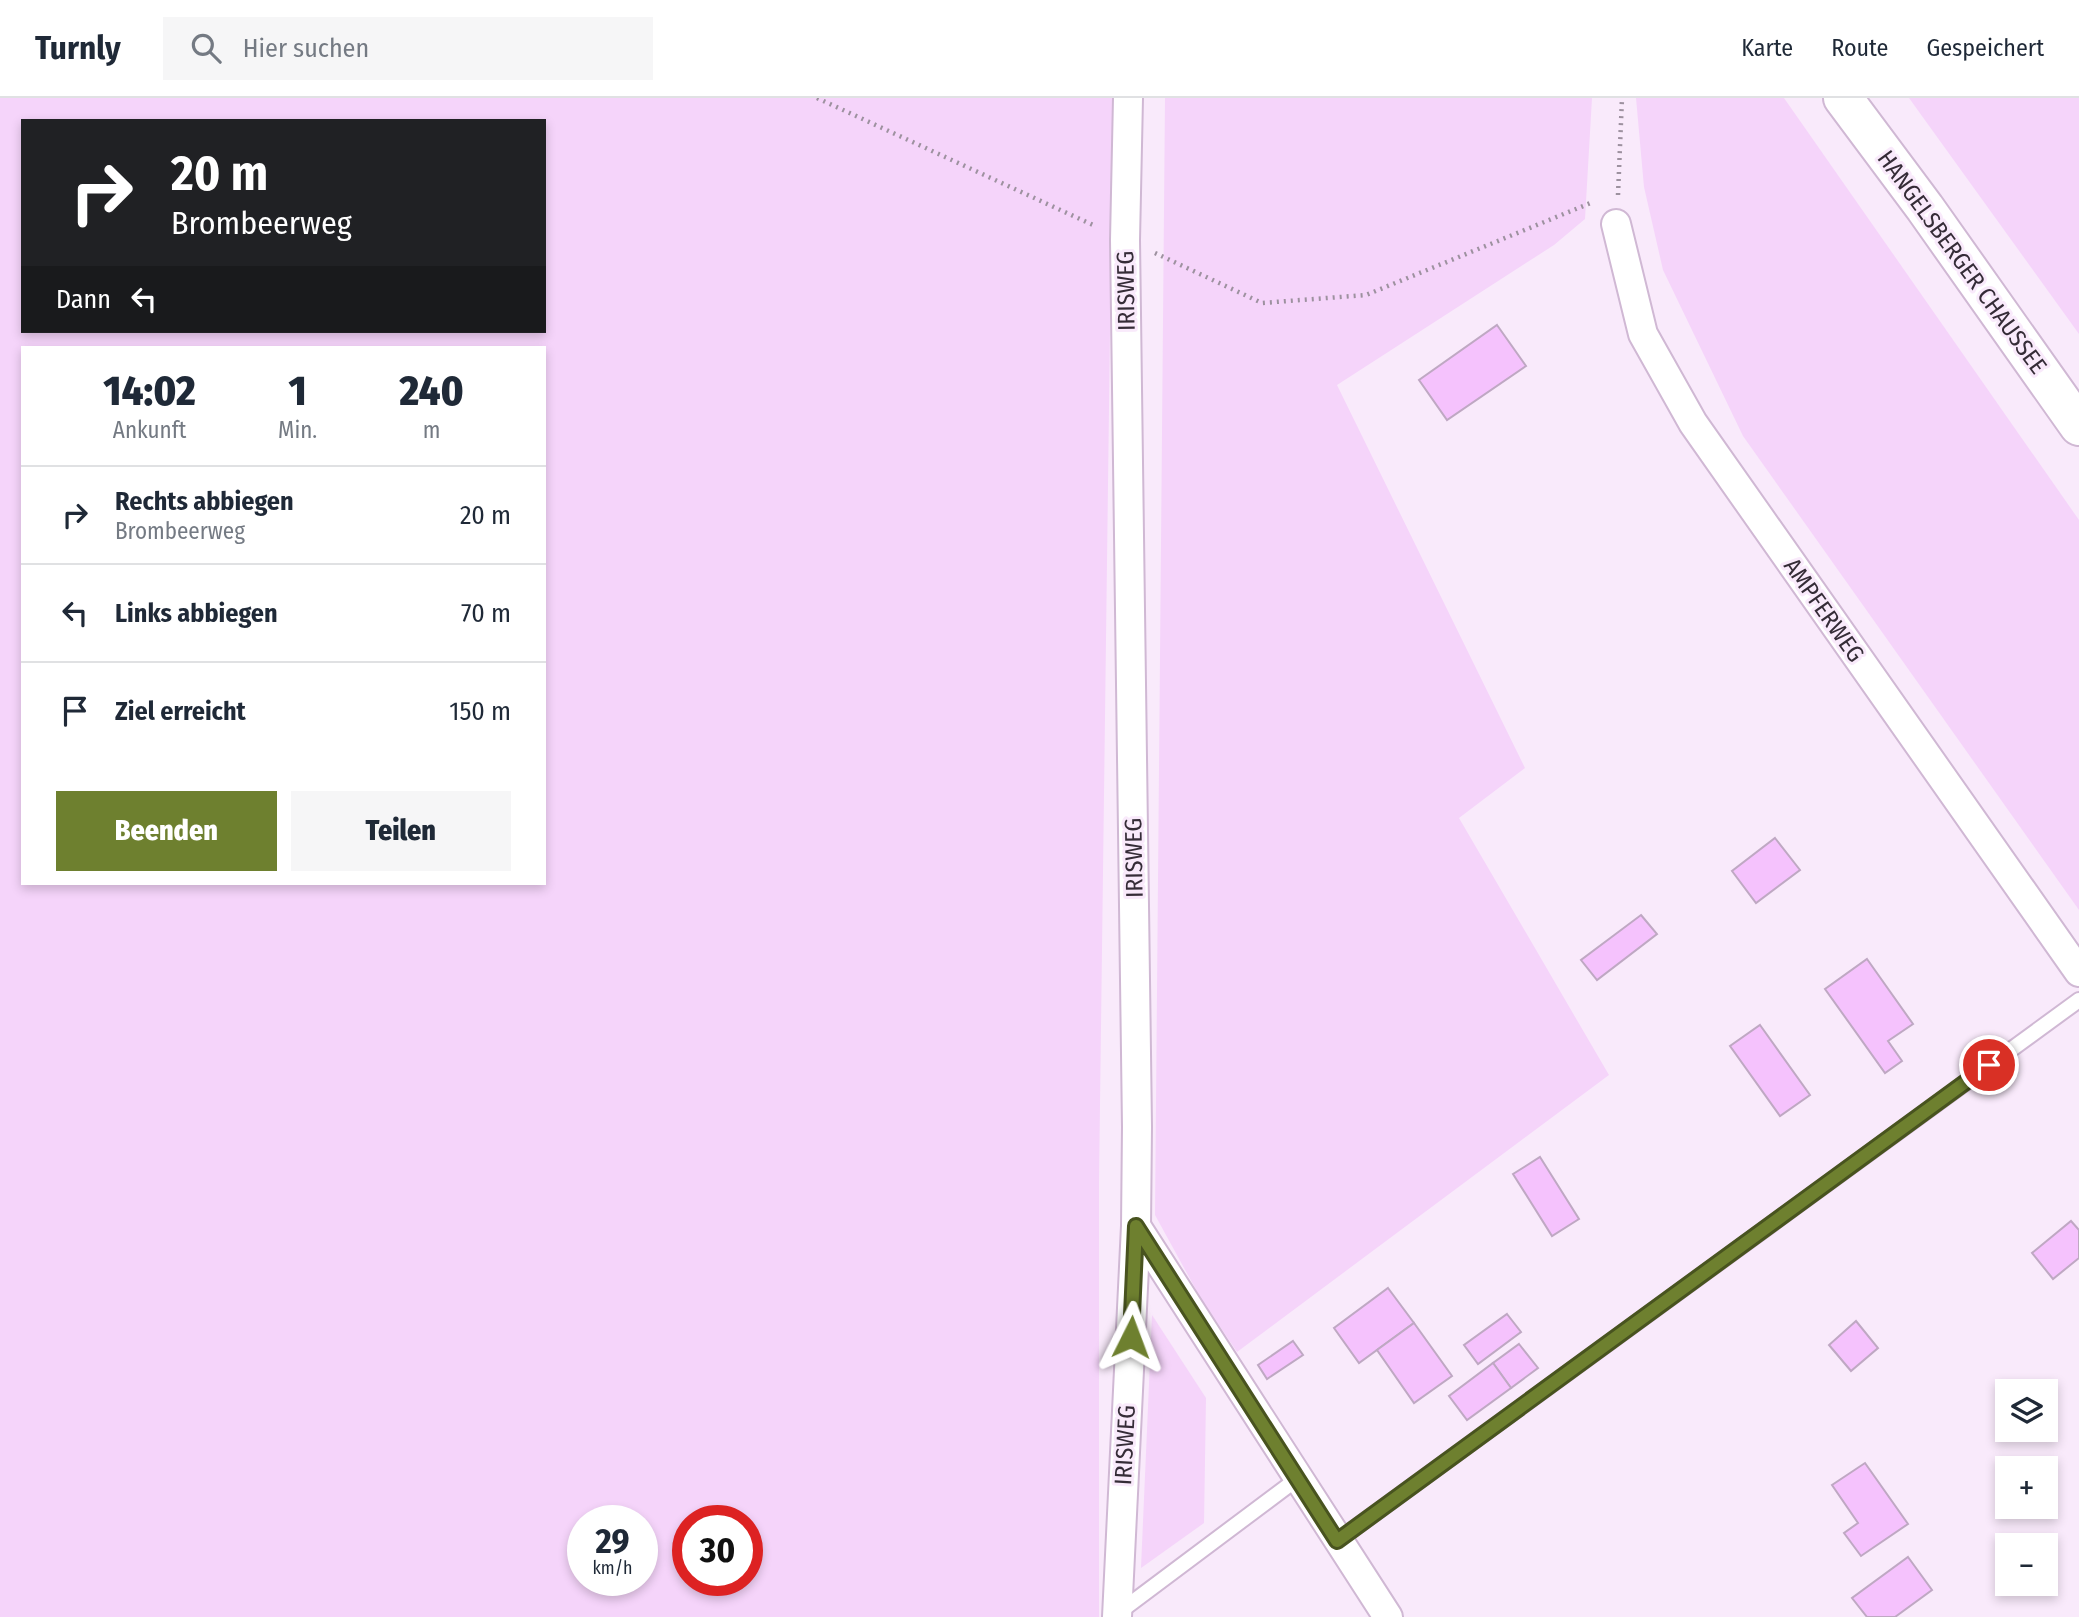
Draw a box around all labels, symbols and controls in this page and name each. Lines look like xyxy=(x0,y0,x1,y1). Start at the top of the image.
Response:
search box xyxy=(163,17,653,80)
text: Turnly xyxy=(35,28,121,68)
icon: search xyxy=(187,29,225,67)
text: Hier suchen xyxy=(243,33,369,64)
text: Karte xyxy=(1741,34,1793,62)
text: Route xyxy=(1831,34,1888,62)
text: Gespeichert xyxy=(1926,34,2044,62)
text: 20 m xyxy=(171,144,268,203)
street label: HANGELSBERGER CHAUSSEE xyxy=(1872,145,2052,379)
icon: right xyxy=(56,147,147,238)
text: Brombeerweg xyxy=(171,204,352,242)
street label: IRISWEG xyxy=(1111,251,1141,331)
icon: left xyxy=(125,280,163,318)
text: Dann xyxy=(56,284,111,315)
text: 14:02 xyxy=(103,366,196,416)
text: 1 xyxy=(289,366,307,416)
text: 240 xyxy=(399,366,464,416)
text: Ankunft xyxy=(113,416,186,444)
text: Min. xyxy=(278,416,317,444)
text: m xyxy=(423,416,440,444)
text: Rechts abbiegen xyxy=(115,486,294,517)
icon: right xyxy=(56,496,94,534)
text: 20 m xyxy=(460,500,511,531)
text: Brombeerweg xyxy=(115,517,245,545)
street label: AMPFERWEG xyxy=(1778,553,1870,667)
icon: left xyxy=(56,594,94,632)
text: Links abbiegen xyxy=(115,598,278,629)
text: 70 m xyxy=(461,598,511,629)
icon: arrive xyxy=(56,692,94,730)
text: Ziel erreicht xyxy=(115,696,246,727)
text: 150 m xyxy=(449,696,511,727)
button: Beenden xyxy=(56,791,277,871)
button: Teilen xyxy=(291,791,511,871)
street label: IRISWEG xyxy=(1119,818,1149,898)
pin xyxy=(1959,1035,2019,1095)
icon: arrive xyxy=(1970,1046,2008,1084)
position arrow xyxy=(1094,1300,1168,1374)
map controls xyxy=(1995,1379,2058,1596)
button: layers xyxy=(1995,1379,2058,1442)
street label: IRISWEG xyxy=(1109,1404,1141,1486)
button: + xyxy=(1995,1456,2058,1519)
speed limit sign: 30 xyxy=(672,1505,763,1596)
text: 29 xyxy=(595,1520,630,1562)
button: − xyxy=(1995,1533,2058,1596)
text: km/h xyxy=(592,1557,633,1579)

